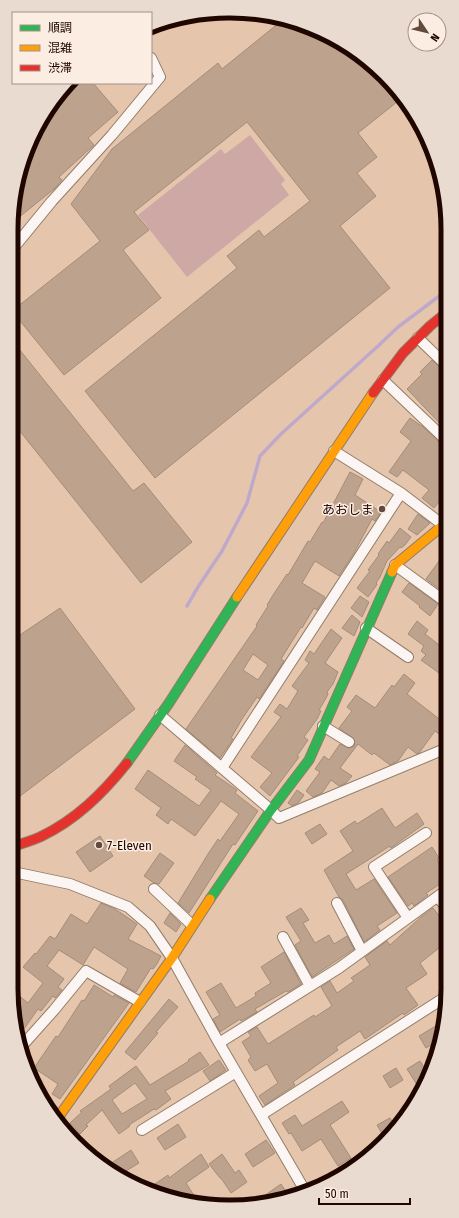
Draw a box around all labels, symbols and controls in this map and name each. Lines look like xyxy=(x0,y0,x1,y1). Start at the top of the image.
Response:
legend xyxy=(12,12,152,84)
north arrow xyxy=(407,12,447,52)
text: 順調 xyxy=(48,21,72,35)
text: N xyxy=(428,31,442,44)
text: 混雑 xyxy=(48,41,72,55)
text: 渋滞 xyxy=(48,61,72,75)
place label: あおしま xyxy=(322,502,374,517)
marker: あおしま xyxy=(377,504,387,514)
place label: 7-Eleven xyxy=(107,838,152,853)
marker: 7-Eleven xyxy=(94,840,104,850)
scale bar xyxy=(319,1180,410,1206)
text: 50 m xyxy=(325,1187,349,1201)

